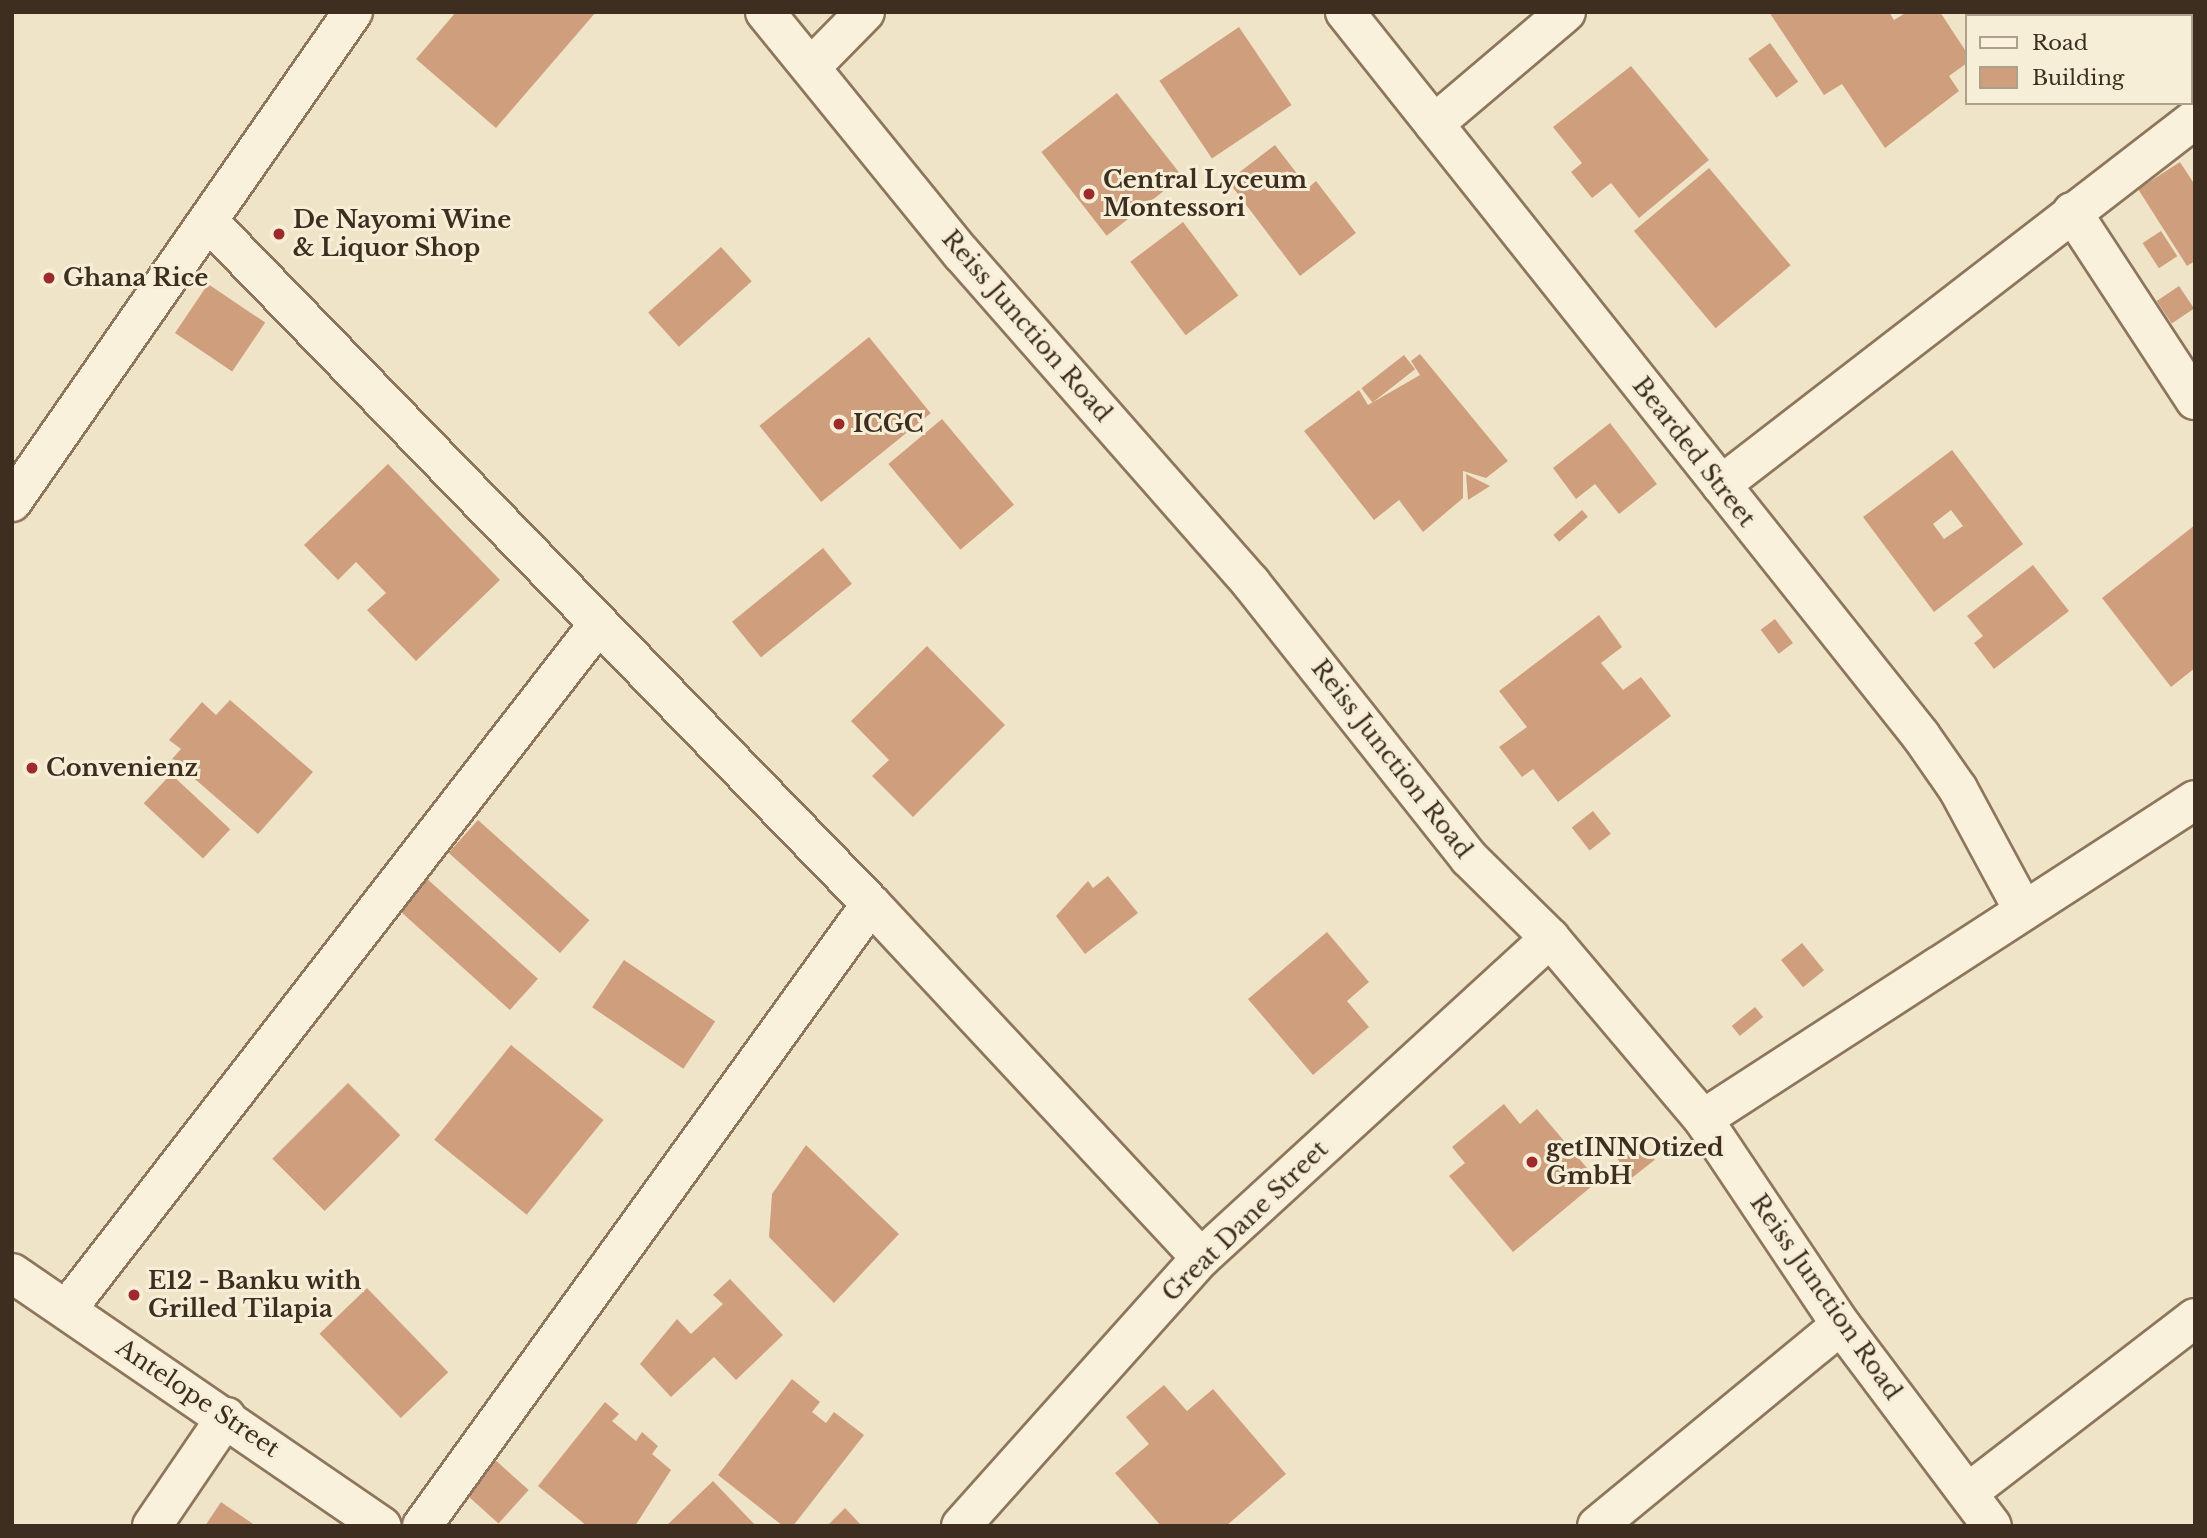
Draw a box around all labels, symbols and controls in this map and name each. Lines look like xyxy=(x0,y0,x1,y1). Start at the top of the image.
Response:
legend xyxy=(1966,14,2193,105)
text: Road xyxy=(2032,30,2088,56)
text: Building xyxy=(2032,65,2124,91)
place label: Central Lyceum Montessori xyxy=(1103,166,1307,222)
marker: Central Lyceum Montessori xyxy=(1081,186,1097,202)
place label: De Nayomi Wine & Liquor Shop xyxy=(293,206,512,262)
street label: Reiss Junction Road xyxy=(936,224,1118,428)
marker: De Nayomi Wine & Liquor Shop xyxy=(271,226,287,242)
place label: Ghana Rice xyxy=(63,264,208,292)
marker: Ghana Rice xyxy=(41,270,57,286)
street label: Bearded Street xyxy=(1627,371,1761,533)
place label: ICGC xyxy=(853,410,924,438)
marker: ICGC xyxy=(831,416,847,432)
street label: Reiss Junction Road xyxy=(1306,654,1478,864)
place label: Convenienz xyxy=(46,754,198,782)
marker: Convenienz xyxy=(24,760,40,776)
place label: getINNOtized GmbH xyxy=(1546,1134,1724,1190)
street label: Great Dane Street xyxy=(1156,1135,1334,1307)
marker: getINNOtized GmbH xyxy=(1524,1154,1540,1170)
street label: Reiss Junction Road xyxy=(1744,1189,1908,1405)
place label: E12 - Banku with Grilled Tilapia xyxy=(148,1267,362,1323)
marker: E12 - Banku with Grilled Tilapia xyxy=(126,1287,142,1303)
street label: Antelope Street xyxy=(111,1333,285,1463)

